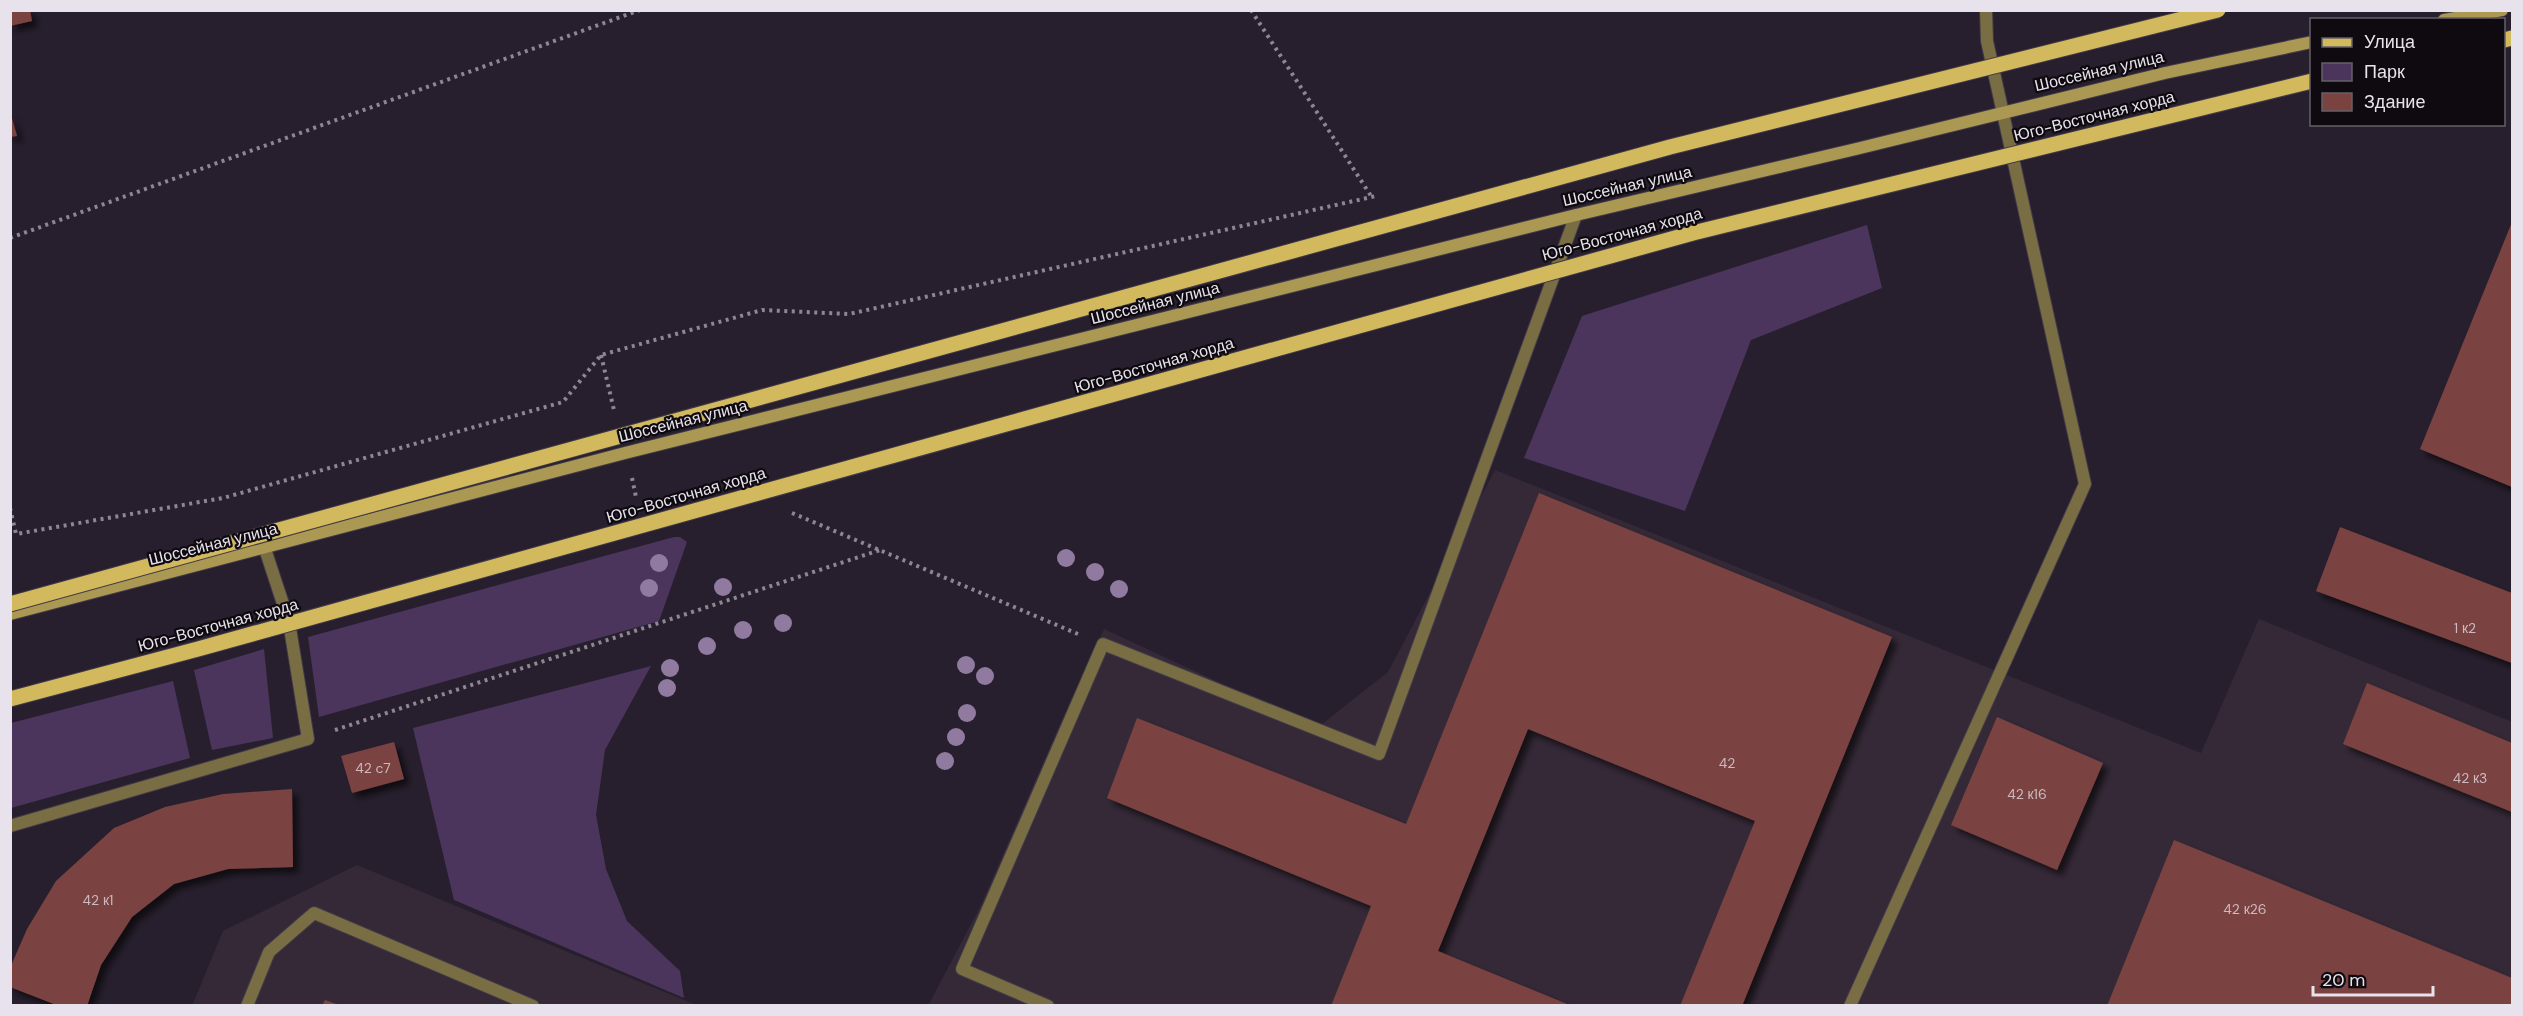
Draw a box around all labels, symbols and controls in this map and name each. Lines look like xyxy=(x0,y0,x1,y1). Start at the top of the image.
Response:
legend xyxy=(2310,18,2505,126)
text: Улица xyxy=(2364,30,2416,54)
street label: Шоссейная улица xyxy=(2032,46,2166,96)
text: Парк xyxy=(2364,60,2405,84)
street label: Юго-Восточная хорда xyxy=(2011,86,2177,146)
text: Здание xyxy=(2364,90,2425,114)
street label: Шоссейная улица xyxy=(1560,161,1694,211)
street label: Юго-Восточная хорда xyxy=(1540,202,1704,265)
street label: Шоссейная улица xyxy=(1088,277,1222,329)
street label: Юго-Восточная хорда xyxy=(1072,332,1236,398)
street label: Шоссейная улица xyxy=(616,395,750,447)
street label: Юго-Восточная хорда xyxy=(604,462,768,528)
street label: Шоссейная улица xyxy=(146,518,280,570)
street label: Юго-Восточная хорда xyxy=(136,593,300,656)
house number: 1 к2 xyxy=(2454,619,2476,637)
house number: 42 xyxy=(1719,754,1735,772)
house number: 42 c7 xyxy=(355,759,391,777)
house number: 42 к3 xyxy=(2453,769,2487,787)
house number: 42 к16 xyxy=(2007,785,2047,803)
house number: 42 к1 xyxy=(83,891,113,909)
house number: 42 к26 xyxy=(2223,900,2267,918)
scale bar xyxy=(2313,959,2433,997)
text: 20 m xyxy=(2322,968,2365,992)

